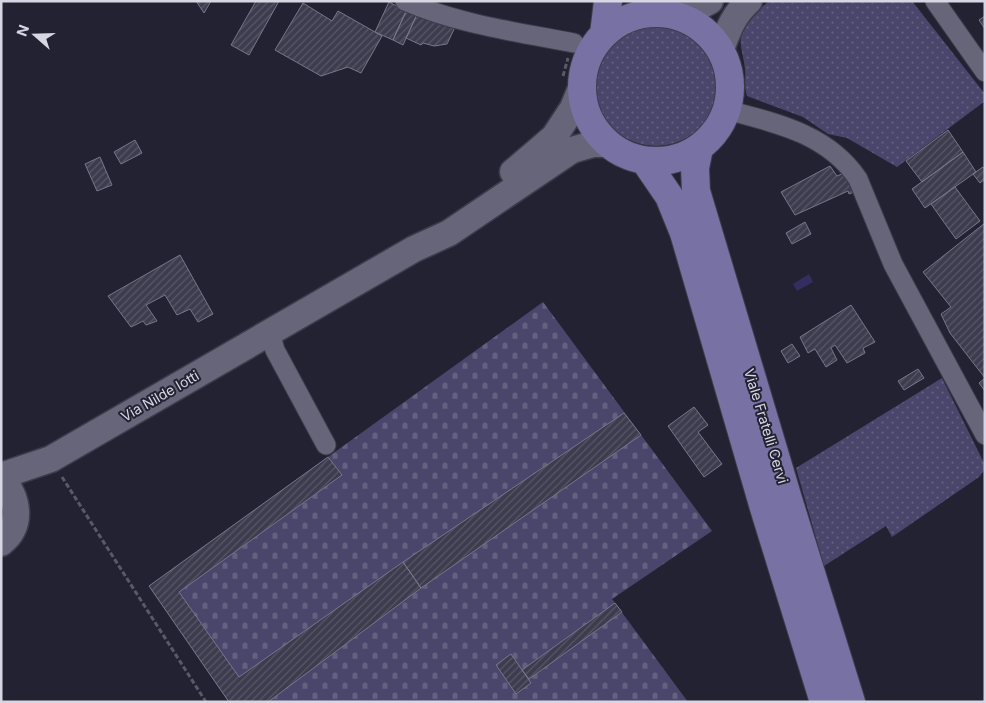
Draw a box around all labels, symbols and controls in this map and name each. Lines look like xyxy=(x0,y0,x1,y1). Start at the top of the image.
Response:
north arrow xyxy=(10,10,60,60)
text: N xyxy=(13,22,32,38)
street label: Via Nilde Iotti xyxy=(118,366,202,425)
street label: Viale Fratelli Cervi xyxy=(741,366,792,485)

